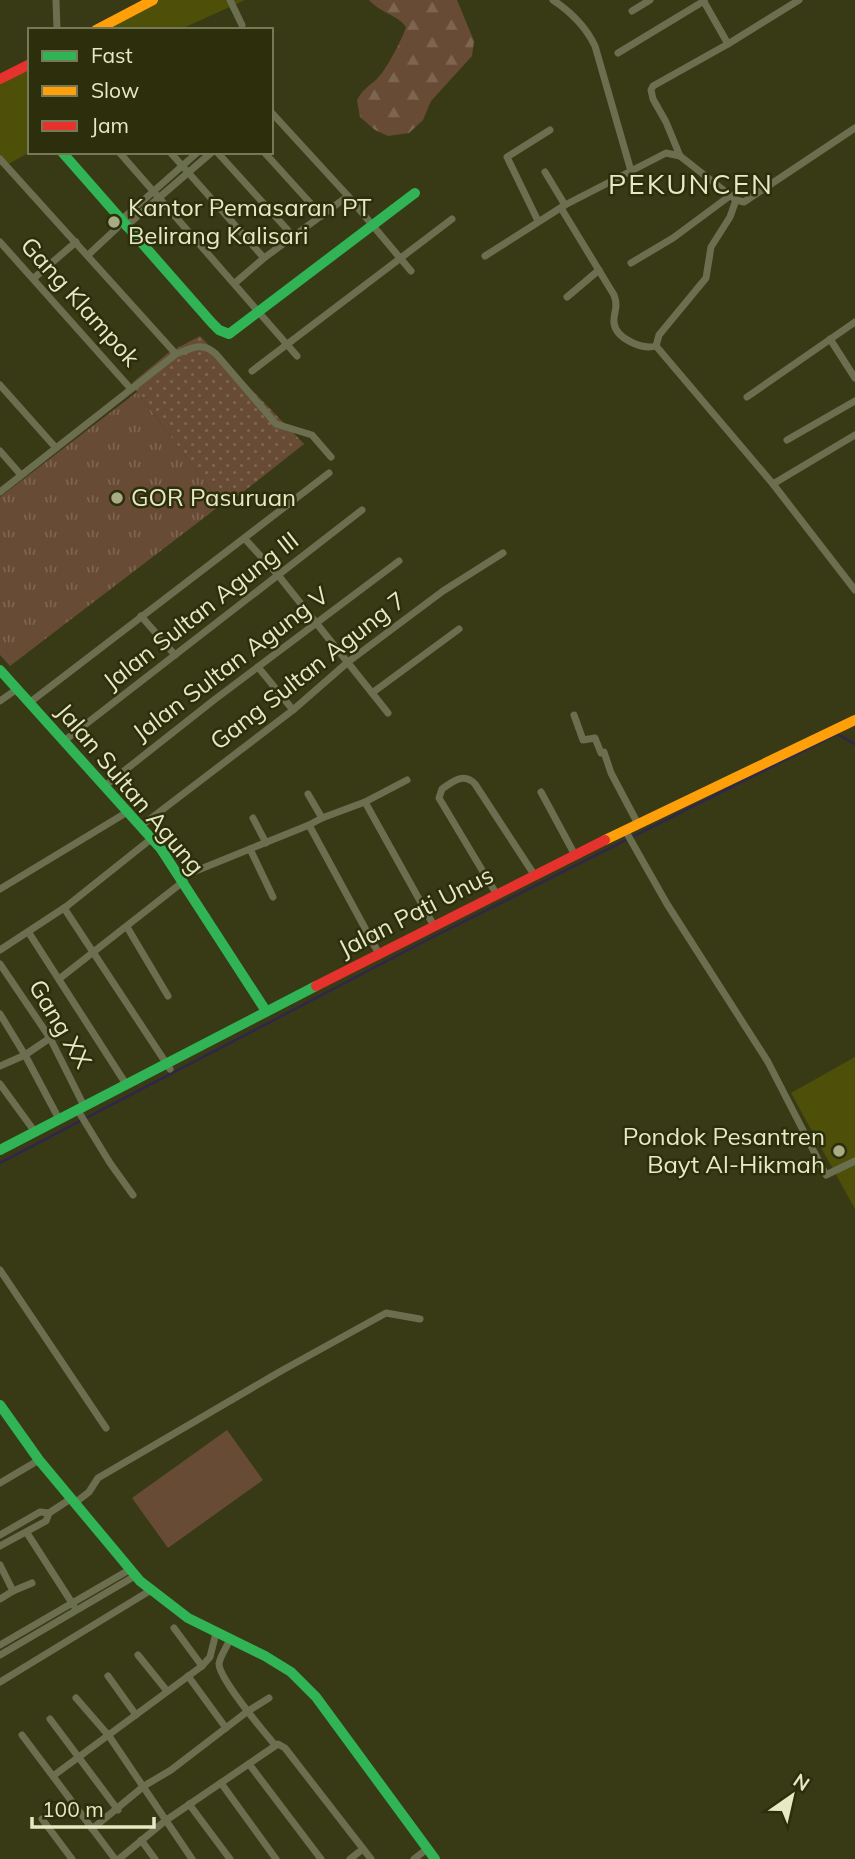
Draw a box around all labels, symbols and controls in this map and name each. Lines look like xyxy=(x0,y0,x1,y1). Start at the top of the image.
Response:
legend xyxy=(28,28,273,154)
text: Fast xyxy=(91,42,133,68)
text: Slow xyxy=(91,77,139,103)
text: Jam xyxy=(91,112,129,138)
district label: PEKUNCEN xyxy=(608,166,774,201)
place label: Kantor Pemasaran PT Belirang Kalisari xyxy=(128,192,372,250)
marker: Kantor Pemasaran PT Belirang Kalisari xyxy=(106,214,122,230)
street label: Gang Klampok xyxy=(15,231,147,373)
place label: GOR Pasuruan xyxy=(131,482,296,512)
marker: GOR Pasuruan xyxy=(109,490,125,506)
street label: Jalan Sultan Agung III xyxy=(97,525,304,696)
street label: Jalan Sultan Agung V xyxy=(126,580,335,747)
street label: Gang Sultan Agung 7 xyxy=(204,585,411,756)
street label: Jalan Sultan Agung xyxy=(50,696,211,880)
street label: Jalan Pati Unus xyxy=(333,859,498,963)
street label: Gang XX xyxy=(23,974,99,1074)
place label: Pondok Pesantren Bayt Al-Hikmah xyxy=(623,1121,825,1179)
marker: Pondok Pesantren Bayt Al-Hikmah xyxy=(831,1143,847,1159)
north arrow xyxy=(757,1761,827,1831)
text: N xyxy=(789,1768,814,1796)
scale bar xyxy=(32,1786,154,1830)
text: 100 m xyxy=(42,1796,104,1822)

